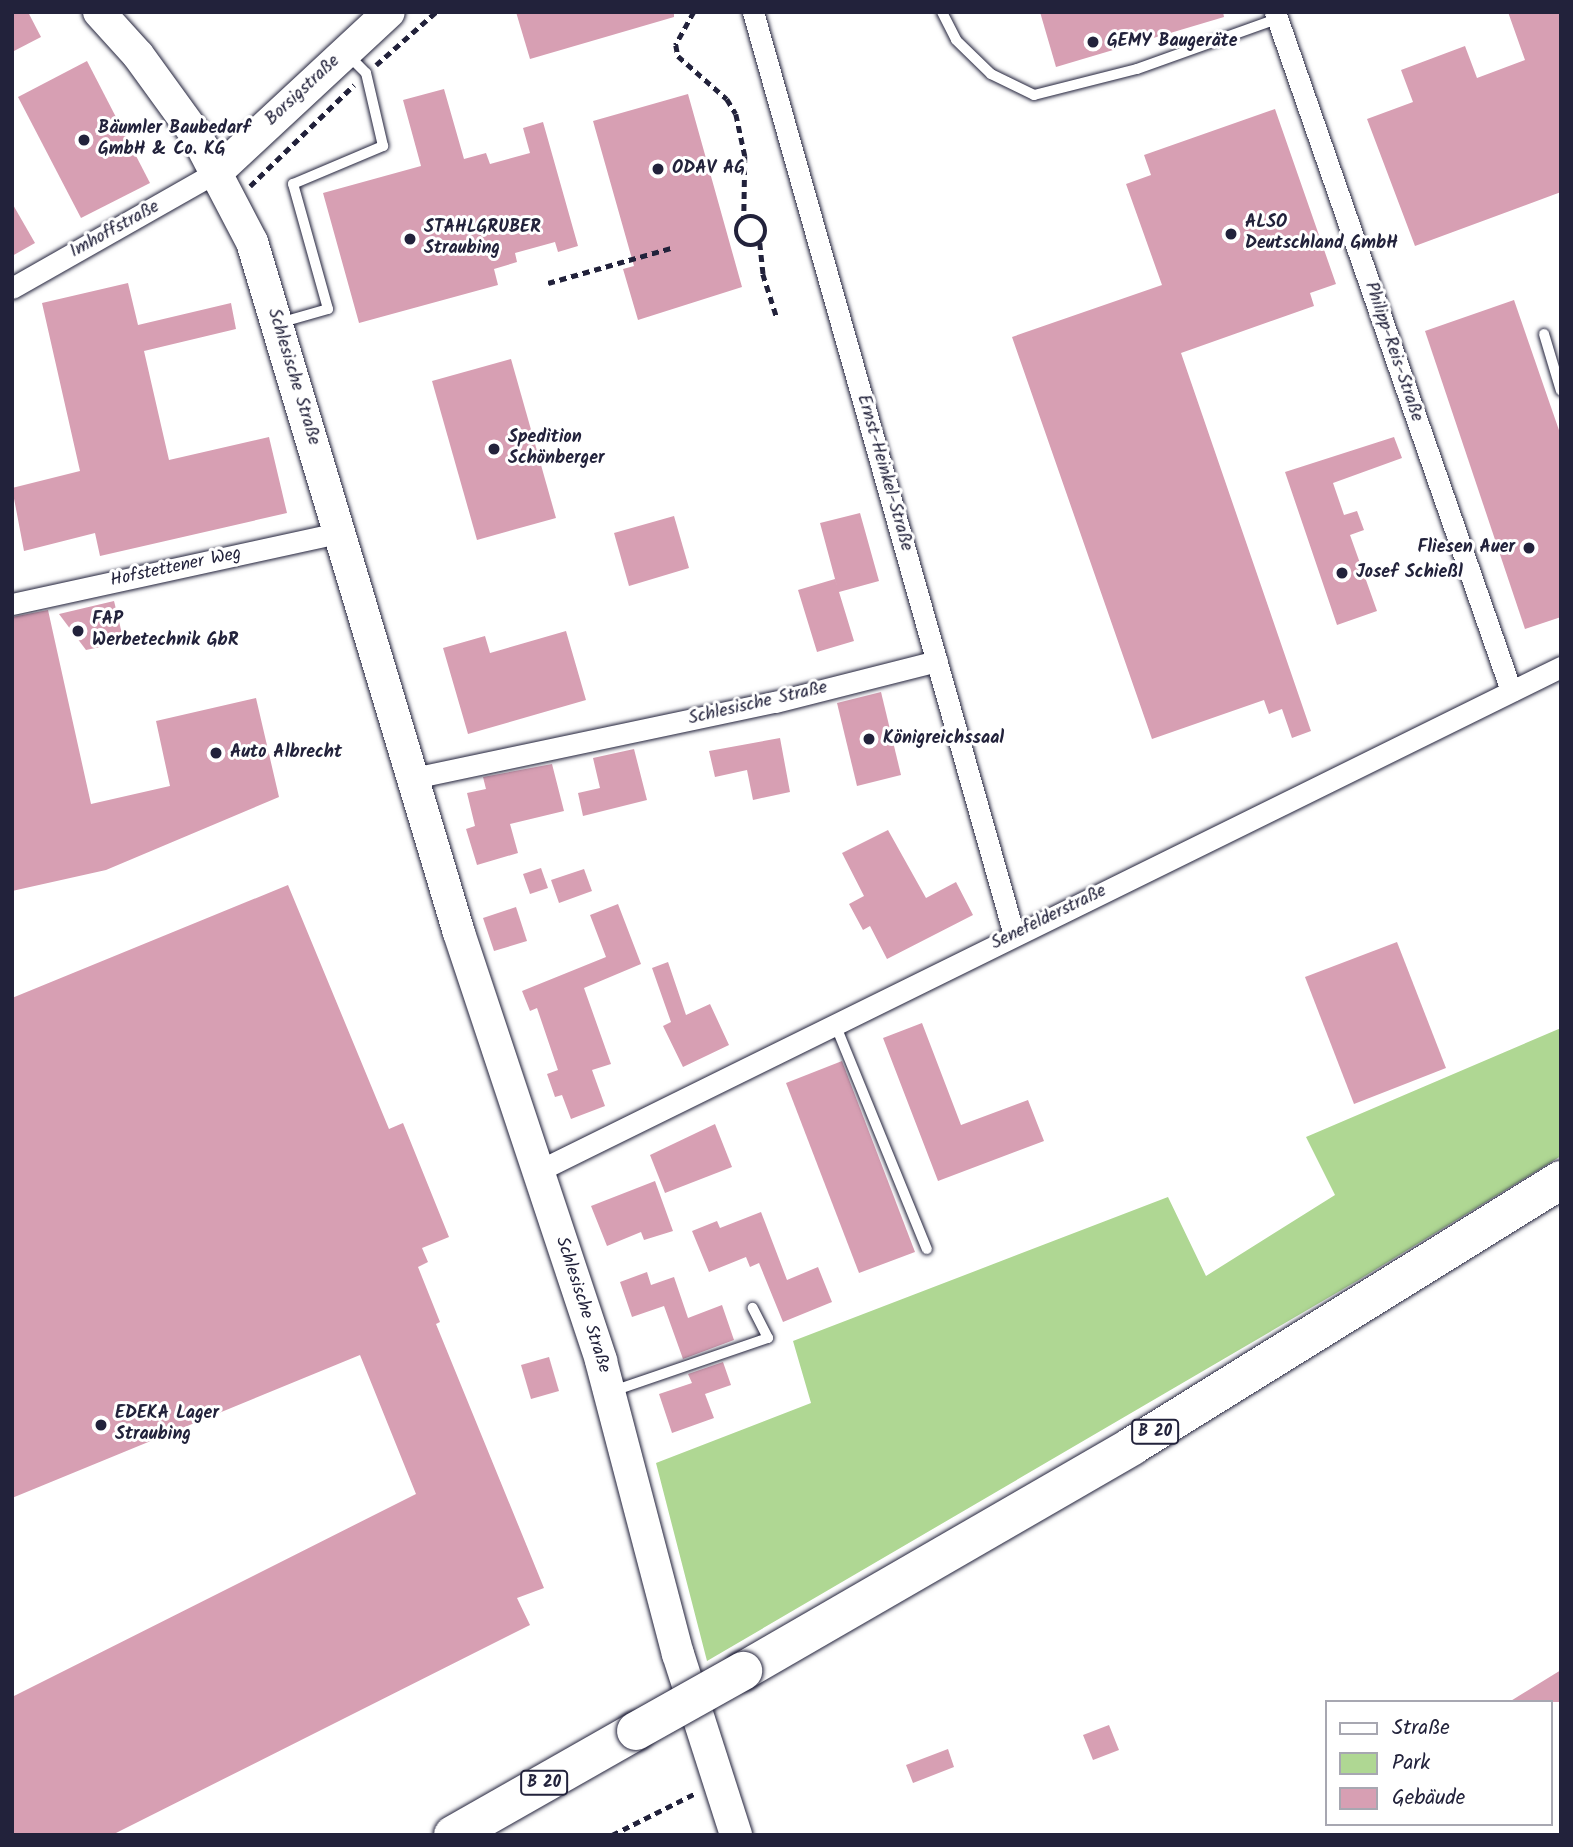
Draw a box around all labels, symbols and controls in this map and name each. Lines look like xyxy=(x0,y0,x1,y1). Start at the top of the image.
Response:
place label: GEMY Baugeräte xyxy=(1107,31,1238,53)
marker: GEMY Baugeräte xyxy=(1085,34,1101,50)
street label: Borsigstraße xyxy=(261,51,345,131)
place label: Bäumler Baubedarf GmbH & Co. KG xyxy=(98,119,250,162)
marker: Bäumler Baubedarf GmbH & Co. KG xyxy=(76,132,92,148)
place label: ODAV AG xyxy=(672,158,745,180)
marker: ODAV AG xyxy=(650,161,666,177)
street label: Imhoffstraße xyxy=(67,197,163,263)
place label: ALSO Deutschland GmbH xyxy=(1245,213,1398,256)
place label: STAHLGRUBER Straubing xyxy=(424,218,541,260)
marker: ALSO Deutschland GmbH xyxy=(1223,226,1239,242)
marker: STAHLGRUBER Straubing xyxy=(402,231,418,247)
street label: Philipp-Reis-Straße xyxy=(1359,279,1427,425)
street label: Schlesische Straße xyxy=(262,306,324,448)
street label: Ernst-Heinkel-Straße xyxy=(851,392,917,554)
place label: Spedition Schönberger xyxy=(508,428,604,471)
marker: Spedition Schönberger xyxy=(486,441,502,457)
place label: Fliesen Auer xyxy=(1418,537,1515,559)
marker: Fliesen Auer xyxy=(1521,540,1537,556)
street label: Hofstettener Weg xyxy=(109,544,243,592)
place label: Josef Schießl xyxy=(1356,562,1463,584)
marker: Josef Schießl xyxy=(1334,565,1350,581)
place label: FAP Werbetechnik GbR xyxy=(92,610,238,652)
marker: FAP Werbetechnik GbR xyxy=(70,623,86,639)
street label: Schlesische Straße xyxy=(686,678,830,730)
place label: Königreichssaal xyxy=(883,728,1004,750)
marker: Königreichssaal xyxy=(861,731,877,747)
place label: Auto Albrecht xyxy=(230,742,342,764)
marker: Auto Albrecht xyxy=(208,745,224,761)
street label: Senefelderstraße xyxy=(988,881,1110,955)
street label: Schlesische Straße xyxy=(550,1234,614,1376)
place label: EDEKA Lager Straubing xyxy=(115,1404,219,1446)
marker: EDEKA Lager Straubing xyxy=(93,1417,109,1433)
road number: B 20 xyxy=(1130,1420,1180,1444)
legend xyxy=(1324,1700,1552,1826)
text: Straße xyxy=(1392,1712,1450,1745)
text: Park xyxy=(1392,1747,1430,1780)
road number: B 20 xyxy=(520,1770,568,1796)
text: Gebäude xyxy=(1392,1782,1465,1815)

